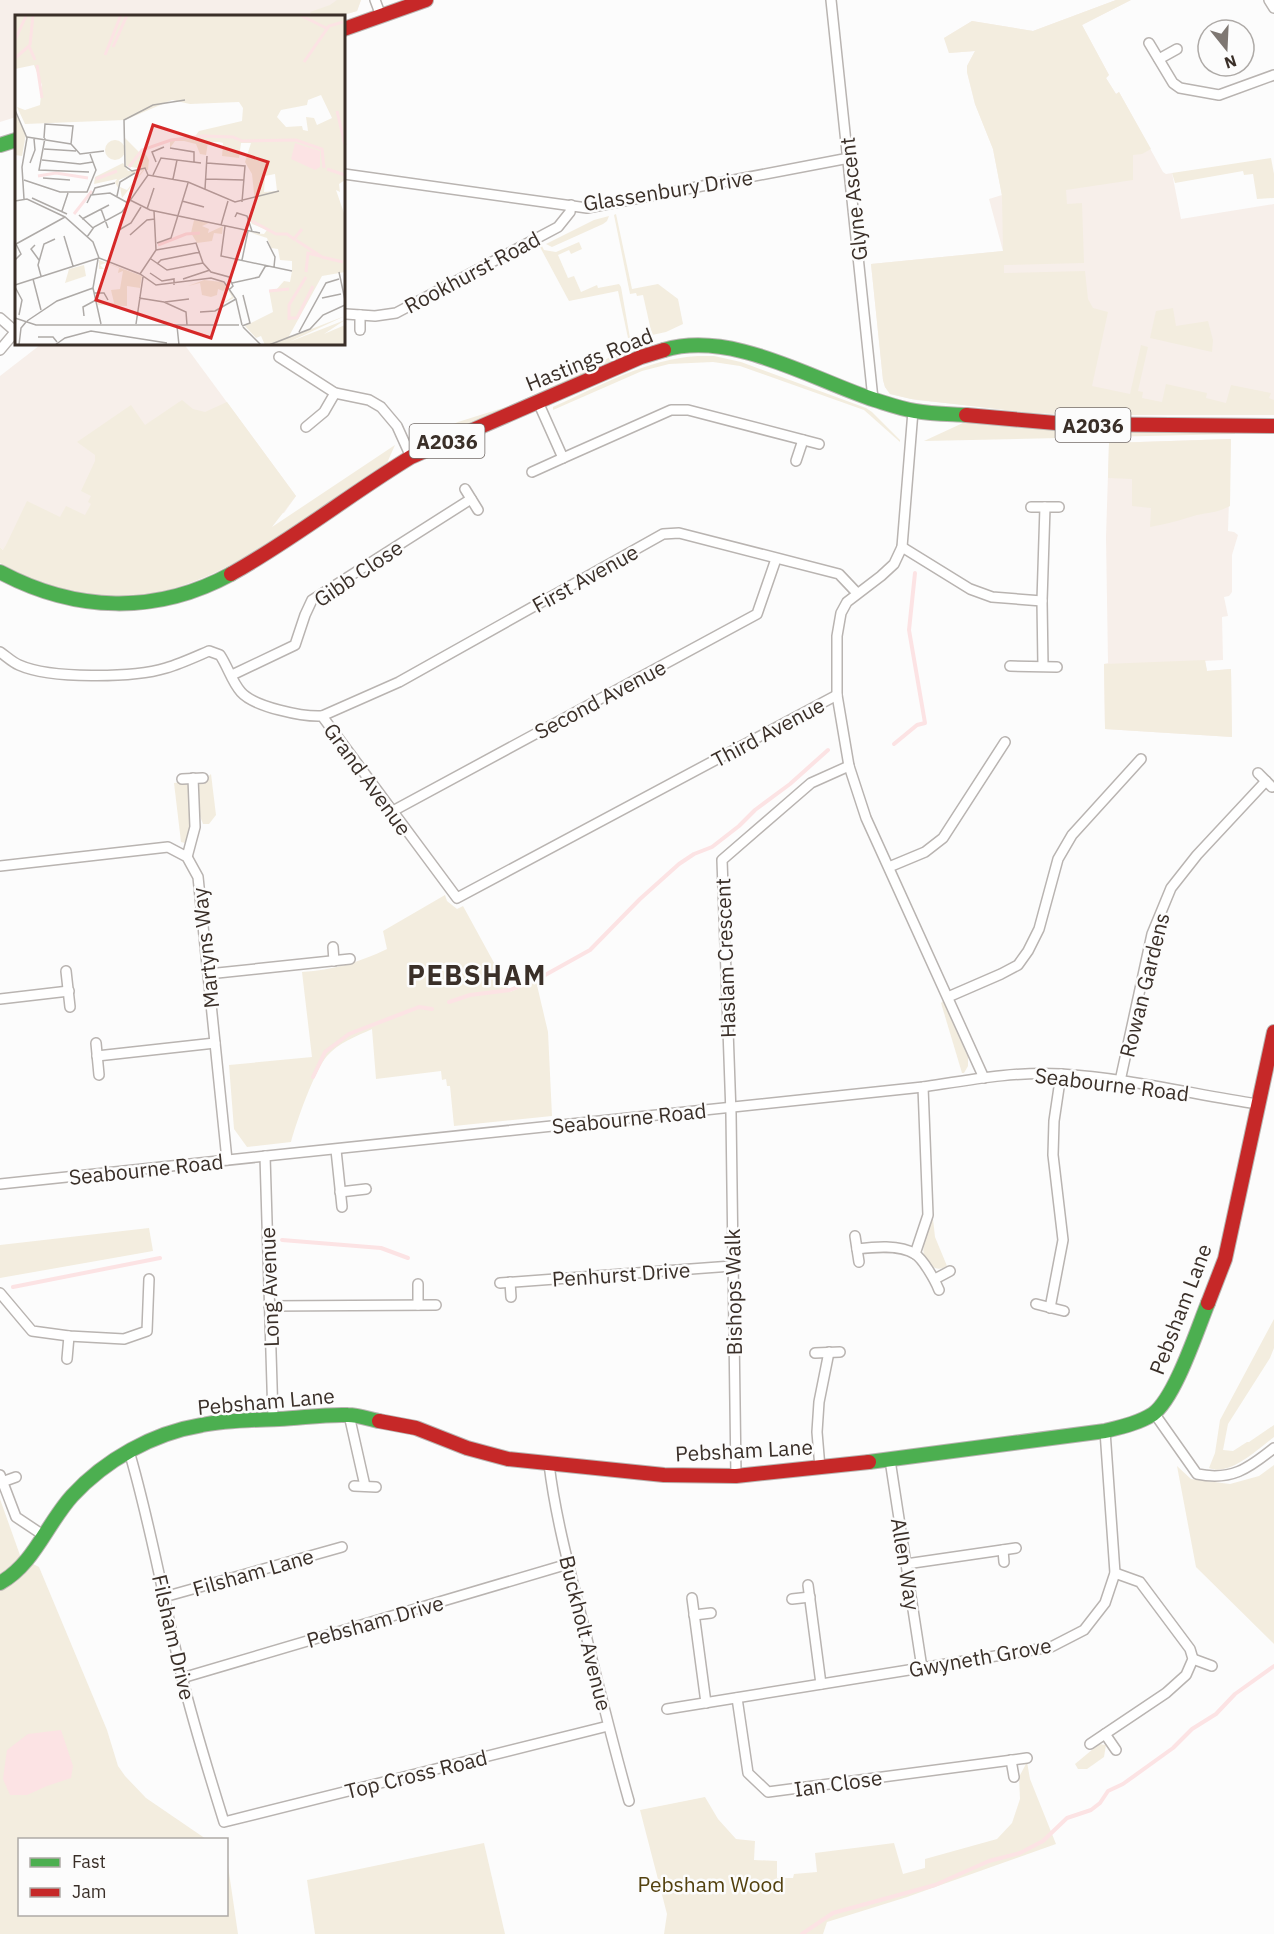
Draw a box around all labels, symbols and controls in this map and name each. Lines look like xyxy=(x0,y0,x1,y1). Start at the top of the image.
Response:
inset map xyxy=(15,15,345,345)
north arrow xyxy=(1196,18,1256,78)
text: N xyxy=(1222,51,1239,74)
street label: Glyne Ascent xyxy=(833,136,873,262)
street label: Glassenbury Drive xyxy=(581,163,755,217)
street label: Rookhurst Road xyxy=(399,224,545,320)
street label: Hastings Road xyxy=(521,321,657,397)
road number: A2036 xyxy=(1056,408,1130,442)
road number: A2036 xyxy=(410,424,484,458)
street label: Gibb Close xyxy=(308,533,408,613)
street label: First Avenue xyxy=(527,537,643,619)
street label: Second Avenue xyxy=(529,653,671,745)
street label: Third Avenue xyxy=(707,691,829,773)
street label: Grand Avenue xyxy=(318,717,418,841)
street label: Haslam Crescent xyxy=(708,877,742,1039)
street label: Martyns Way xyxy=(185,886,225,1010)
street label: Rowan Gardens xyxy=(1113,910,1175,1060)
district label: PEBSHAM xyxy=(407,957,547,992)
street label: Seabourne Road xyxy=(1033,1061,1191,1107)
street label: Seabourne Road xyxy=(550,1096,708,1140)
street label: Seabourne Road xyxy=(67,1147,225,1191)
street label: Long Avenue xyxy=(253,1226,285,1348)
street label: Bishops Walk xyxy=(718,1228,748,1356)
street label: Pebsham Lane xyxy=(1142,1240,1218,1378)
street label: Penhurst Drive xyxy=(551,1255,691,1293)
street label: Pebsham Lane xyxy=(196,1381,336,1421)
street label: Pebsham Lane xyxy=(674,1432,814,1468)
street label: Allen Way xyxy=(885,1516,927,1613)
street label: Filsham Lane xyxy=(189,1541,317,1603)
street label: Buckholt Avenue xyxy=(553,1552,619,1714)
street label: Filsham Drive xyxy=(146,1571,202,1703)
street label: Pebsham Drive xyxy=(303,1588,447,1654)
street label: Gwyneth Grove xyxy=(906,1631,1054,1683)
street label: Top Cross Road xyxy=(342,1743,490,1805)
street label: Ian Close xyxy=(792,1763,884,1803)
legend xyxy=(18,1838,228,1916)
text: Fast xyxy=(72,1850,106,1873)
park label: Pebsham Wood xyxy=(638,1870,784,1898)
text: Jam xyxy=(72,1880,107,1903)

